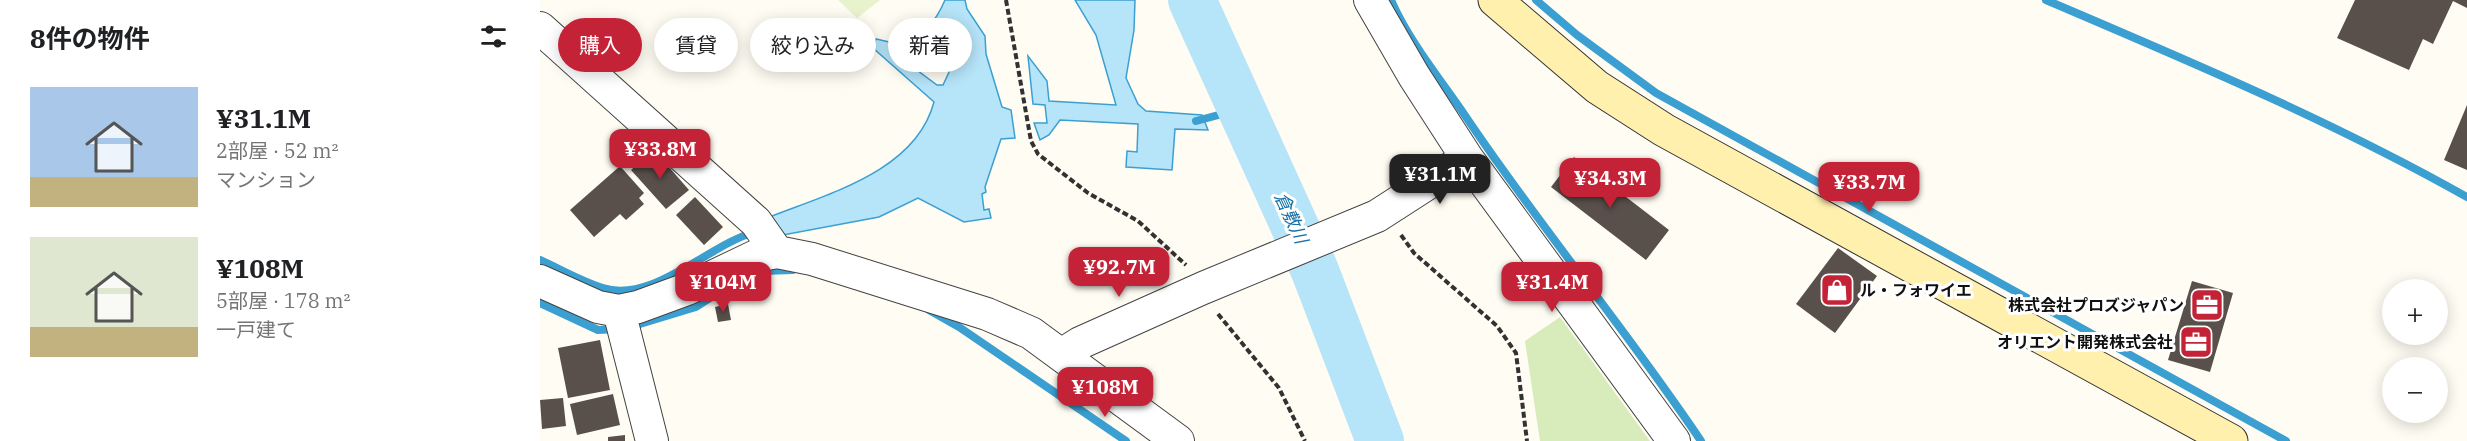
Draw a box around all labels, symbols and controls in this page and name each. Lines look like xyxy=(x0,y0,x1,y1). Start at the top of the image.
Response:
chip: 購入 xyxy=(558,18,642,72)
chip: 賃貸 xyxy=(654,18,738,72)
chip: 絞り込み xyxy=(750,18,876,72)
chip: 新着 xyxy=(888,18,972,72)
icon: filters xyxy=(477,20,510,53)
text: 8件の物件 xyxy=(30,21,150,55)
text: ¥31.1M xyxy=(216,101,311,135)
icon: home xyxy=(78,111,150,183)
pin: ¥33.8M xyxy=(611,129,709,180)
text: ¥33.8M xyxy=(623,135,697,162)
text: 2部屋 · 52 m² xyxy=(216,137,338,164)
pin: ¥31.1M xyxy=(1391,154,1489,205)
pin: ¥34.3M xyxy=(1561,158,1659,209)
text: ¥31.1M xyxy=(1403,160,1477,187)
pin: ¥33.7M xyxy=(1820,162,1918,213)
text: ¥34.3M xyxy=(1573,164,1647,191)
text: マンション xyxy=(216,166,316,193)
text: ¥33.7M xyxy=(1832,168,1906,195)
water label: 倉敷川 xyxy=(1270,188,1314,249)
pin: ¥92.7M xyxy=(1070,247,1168,298)
text: ¥108M xyxy=(216,251,304,285)
text: ¥92.7M xyxy=(1082,253,1156,280)
icon: home xyxy=(78,261,150,333)
pin: ¥104M xyxy=(681,262,765,313)
pin: ¥31.4M xyxy=(1503,262,1601,313)
text: ¥104M xyxy=(689,268,757,295)
text: ¥31.4M xyxy=(1515,268,1589,295)
shop icon: ル・フォワイエ xyxy=(1819,272,1855,308)
map controls xyxy=(2382,279,2448,423)
button: + xyxy=(2382,279,2448,345)
place label: ル・フォワイエ xyxy=(1860,280,1972,300)
text: 5部屋 · 178 m² xyxy=(216,287,350,314)
office icon: 株式会社プロズジャパン xyxy=(2189,287,2225,323)
place label: 株式会社プロズジャパン xyxy=(2008,295,2184,315)
text: 一戸建て xyxy=(216,316,296,343)
office icon: オリエント開発株式会社 xyxy=(2178,324,2214,360)
place label: オリエント開発株式会社 xyxy=(1997,332,2173,352)
button: − xyxy=(2382,357,2448,423)
pin: ¥108M xyxy=(1063,367,1147,418)
text: ¥108M xyxy=(1071,373,1139,400)

